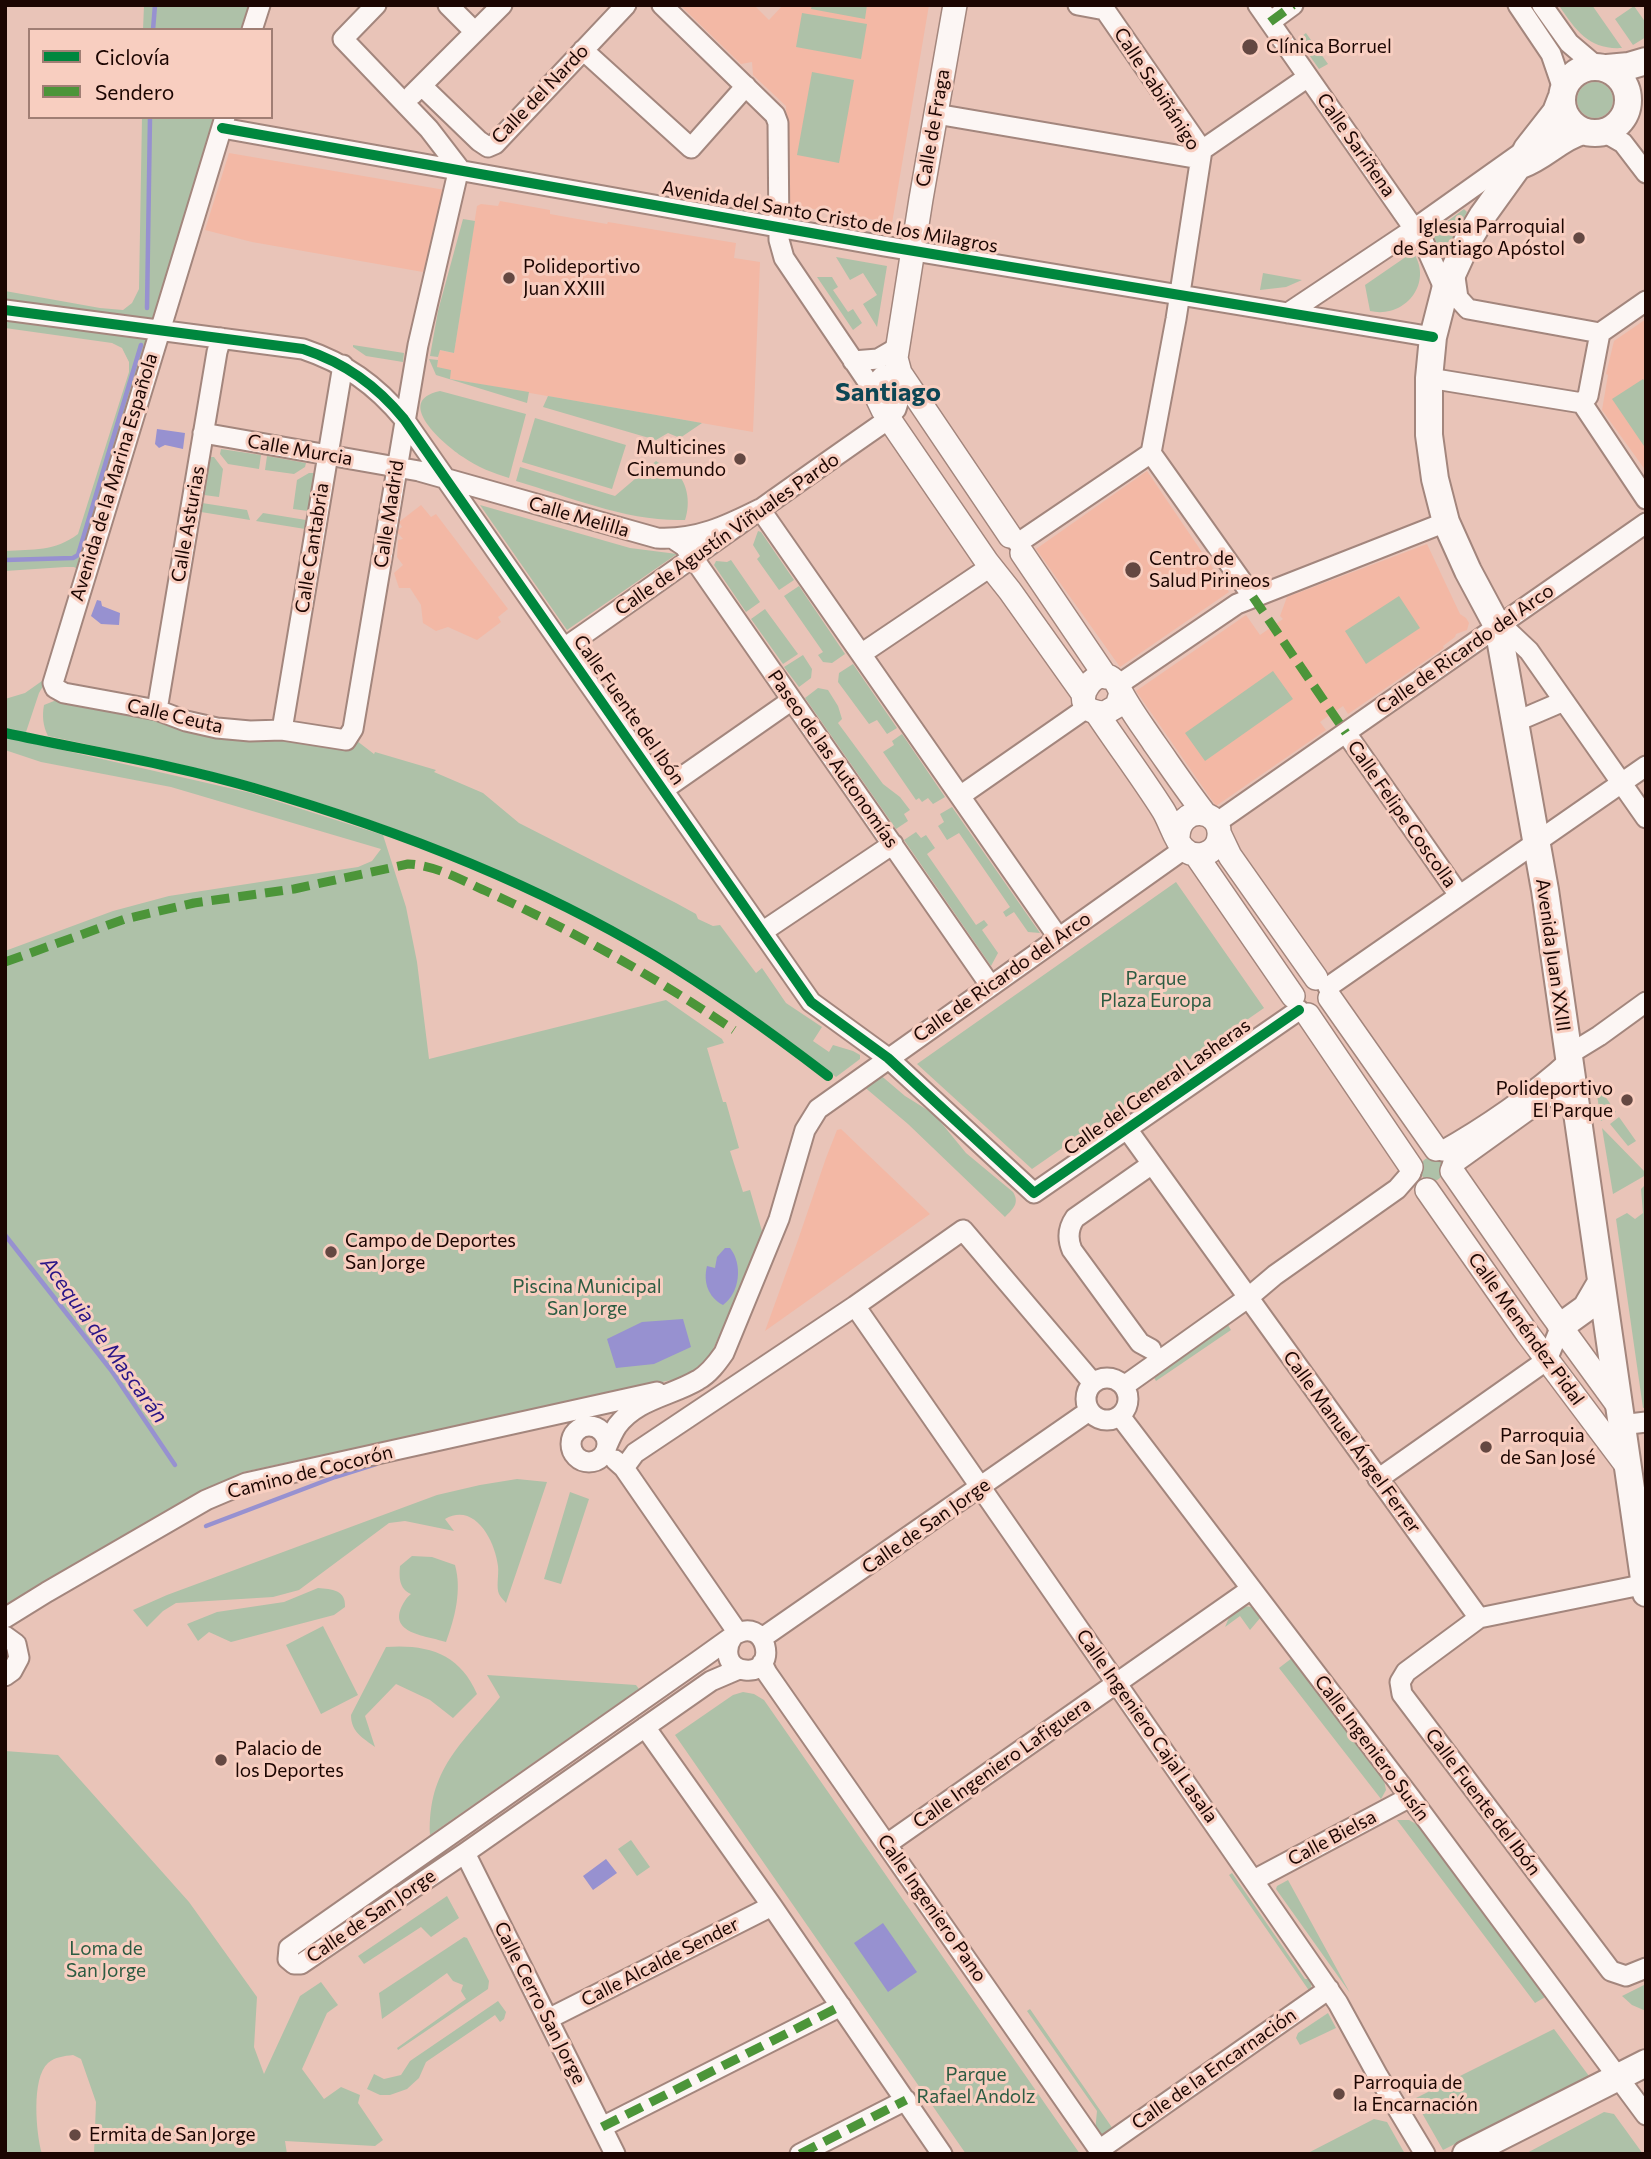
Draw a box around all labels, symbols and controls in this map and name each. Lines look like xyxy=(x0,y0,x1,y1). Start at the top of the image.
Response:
street label: Calle Sabiñánigo xyxy=(1109,23,1205,155)
legend xyxy=(28,28,273,119)
place label: Clínica Borruel xyxy=(1266,36,1392,58)
marker: Clínica Borruel xyxy=(1240,37,1260,57)
street label: Calle del Nardo xyxy=(487,39,593,149)
text: Ciclovía xyxy=(95,44,170,69)
street label: Calle de Fraga xyxy=(911,67,955,189)
text: Sendero xyxy=(95,79,174,104)
street label: Calle Sariñena xyxy=(1312,89,1400,201)
street label: Avenida del Santo Cristo de los Milagros xyxy=(660,176,1000,258)
place label: Iglesia Parroquial de Santiago Apóstol xyxy=(1393,216,1565,260)
marker: Iglesia Parroquial de Santiago Apóstol xyxy=(1571,230,1587,246)
place label: Polideportivo Juan XXIII xyxy=(523,256,640,300)
marker: Polideportivo Juan XXIII xyxy=(501,270,517,286)
street label: Avenida de la Marina Española xyxy=(65,350,163,604)
district label: Santiago xyxy=(835,376,941,408)
street label: Calle Murcia xyxy=(246,430,354,470)
place label: Multicines Cinemundo xyxy=(627,437,726,481)
street label: Calle de Agustín Viñuales Pardo xyxy=(611,448,843,620)
marker: Multicines Cinemundo xyxy=(732,451,748,467)
street label: Calle Madrid xyxy=(369,459,409,569)
street label: Calle Asturias xyxy=(167,464,209,584)
street label: Calle Cantabria xyxy=(290,481,334,615)
street label: Calle Melilla xyxy=(526,492,632,542)
place label: Centro de Salud Pirineos xyxy=(1149,548,1270,592)
marker: Centro de Salud Pirineos xyxy=(1123,560,1143,580)
street label: Calle de Ricardo del Arco xyxy=(1372,579,1558,719)
street label: Calle Fuente del Ibón xyxy=(569,631,689,789)
street label: Paseo de las Autonomías xyxy=(763,666,903,852)
street label: Calle Ceuta xyxy=(125,694,225,738)
street label: Calle Felipe Coscolla xyxy=(1343,736,1461,892)
street label: Avenida Juan XXIII xyxy=(1531,877,1575,1033)
street label: Calle de Ricardo del Arco xyxy=(909,907,1095,1047)
park label: Parque Plaza Europa xyxy=(1100,968,1212,1012)
street label: Calle del General Lasheras xyxy=(1059,1014,1255,1160)
place label: Polideportivo El Parque xyxy=(1496,1078,1613,1122)
marker: Polideportivo El Parque xyxy=(1619,1092,1635,1108)
place label: Campo de Deportes San Jorge xyxy=(345,1230,516,1274)
marker: Campo de Deportes San Jorge xyxy=(323,1244,339,1260)
street label: Calle Menéndez Pidal xyxy=(1463,1248,1589,1410)
water label: Acequia de Mascarán xyxy=(35,1252,173,1428)
park label: Piscina Municipal San Jorge xyxy=(513,1276,661,1320)
street label: Calle Manuel Ángel Ferrer xyxy=(1278,1346,1426,1538)
place label: Parroquia de San José xyxy=(1500,1425,1596,1469)
marker: Parroquia de San José xyxy=(1478,1439,1494,1455)
street label: Camino de Cocorón xyxy=(225,1440,395,1504)
street label: Calle de San Jorge xyxy=(858,1473,994,1579)
street label: Calle Ingeniero Cajal Lasala xyxy=(1071,1625,1223,1827)
street label: Calle Ingeniero Susín xyxy=(1310,1671,1434,1825)
street label: Calle Ingeniero Lafiguera xyxy=(909,1693,1095,1833)
street label: Calle Fuente del Ibón xyxy=(1420,1724,1546,1880)
place label: Palacio de los Deportes xyxy=(235,1738,344,1782)
marker: Palacio de los Deportes xyxy=(213,1752,229,1768)
street label: Calle Bielsa xyxy=(1284,1805,1380,1871)
street label: Calle Ingeniero Pano xyxy=(873,1830,991,1986)
street label: Calle de San Jorge xyxy=(302,1864,440,1968)
street label: Calle Alcalde Sender xyxy=(577,1912,743,2012)
street label: Calle Cerro San Jorge xyxy=(489,1918,591,2088)
park label: Loma de San Jorge xyxy=(66,1938,146,1982)
street label: Calle de la Encarnación xyxy=(1127,2004,1301,2134)
park label: Parque Rafael Andolz xyxy=(917,2064,1035,2108)
place label: Parroquia de la Encarnación xyxy=(1353,2072,1478,2116)
marker: Parroquia de la Encarnación xyxy=(1331,2086,1347,2102)
place label: Ermita de San Jorge xyxy=(89,2124,256,2146)
marker: Ermita de San Jorge xyxy=(67,2127,83,2143)

